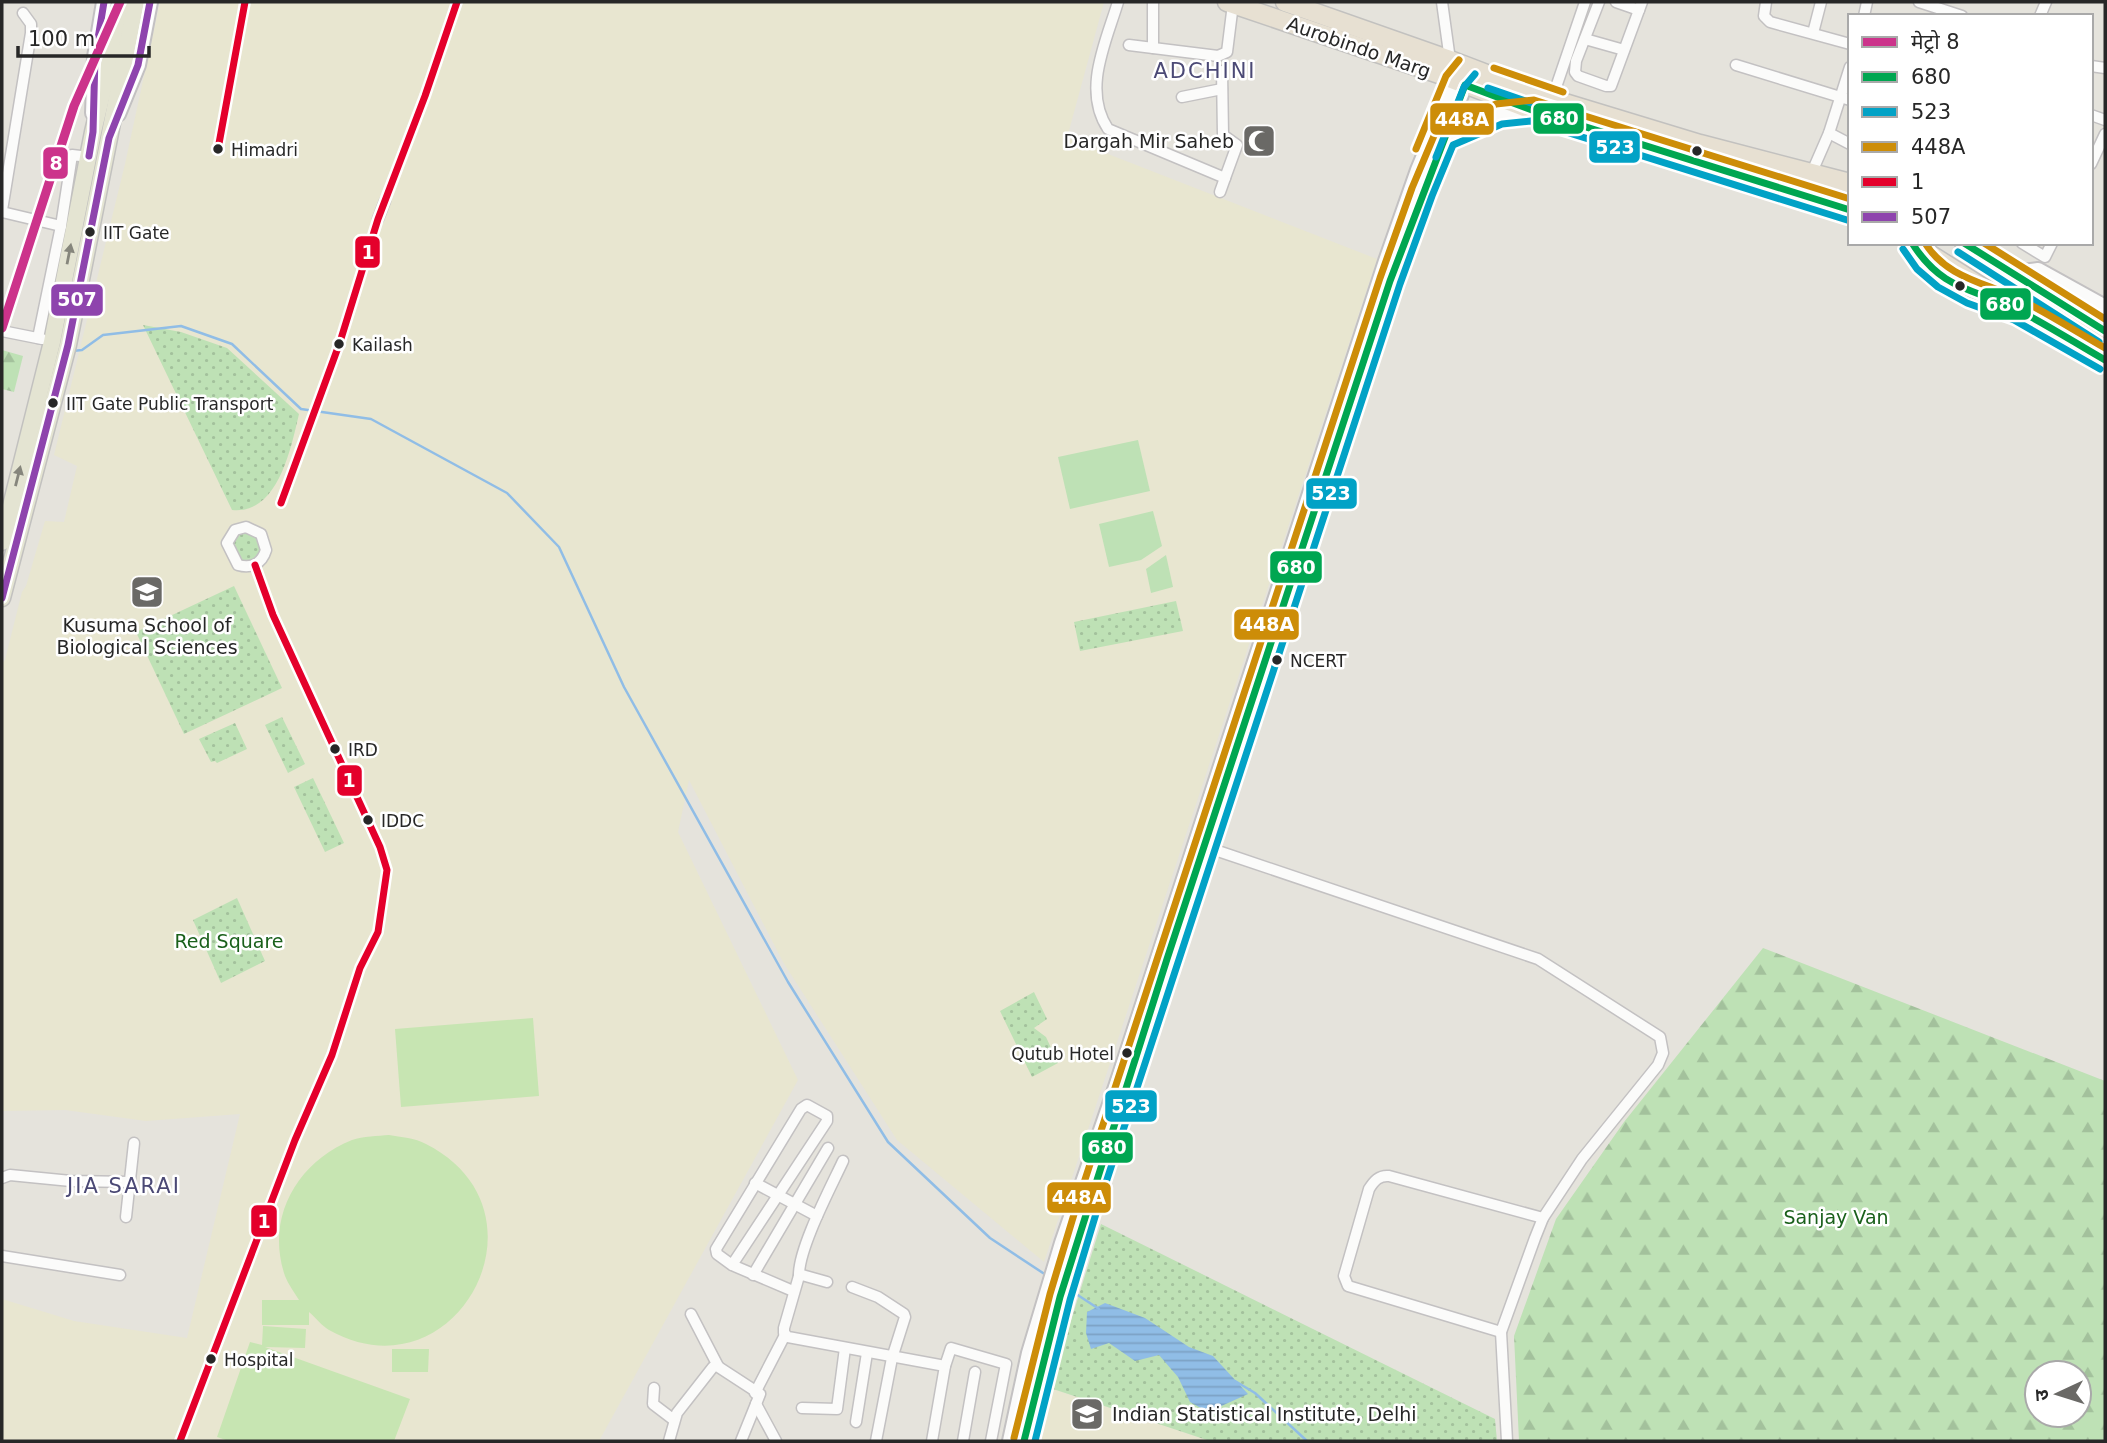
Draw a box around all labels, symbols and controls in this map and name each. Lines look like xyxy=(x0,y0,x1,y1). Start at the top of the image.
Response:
street label: Aurobindo Marg xyxy=(1284,12,1434,82)
scale bar xyxy=(18,14,149,58)
legend xyxy=(1848,14,2093,245)
text: 100 m xyxy=(28,27,95,51)
text: मेट्रो 8 xyxy=(1911,30,1960,54)
district label: ADCHINI xyxy=(1153,59,1257,83)
text: 680 xyxy=(1911,65,1951,89)
text: 523 xyxy=(1911,100,1951,124)
line badge: 448A xyxy=(1429,102,1495,136)
line badge: 680 xyxy=(1532,102,1585,135)
text: 680 xyxy=(1539,107,1579,129)
text: 448A xyxy=(1435,108,1489,130)
mosque icon: Dargah Mir Saheb xyxy=(1240,122,1278,160)
place label: Dargah Mir Saheb xyxy=(1063,130,1234,152)
line badge: 523 xyxy=(1588,130,1641,164)
text: 448A xyxy=(1911,135,1966,159)
text: 523 xyxy=(1595,136,1635,158)
place label: Himadri xyxy=(231,140,298,160)
marker: Himadri xyxy=(211,142,225,156)
unlabelled marker xyxy=(1690,144,1704,158)
line badge: 8 xyxy=(42,146,69,180)
text: 8 xyxy=(49,152,63,174)
text: 1 xyxy=(1911,170,1924,194)
text: 507 xyxy=(1911,205,1951,229)
place label: IIT Gate xyxy=(103,223,170,243)
marker: IIT Gate xyxy=(83,225,97,239)
line badge: 1 xyxy=(354,235,381,269)
text: 1 xyxy=(361,241,375,263)
one-way arrow xyxy=(64,243,75,265)
unlabelled marker xyxy=(1953,279,1967,293)
line badge: 507 xyxy=(50,283,104,317)
line badge: 680 xyxy=(1979,287,2032,321)
text: 507 xyxy=(57,288,97,310)
text: 680 xyxy=(1985,293,2025,315)
place label: Kailash xyxy=(352,335,413,355)
marker: Kailash xyxy=(332,337,346,351)
place label: IIT Gate Public Transport xyxy=(66,394,274,414)
marker: IIT Gate Public Transport xyxy=(46,396,60,410)
one-way arrow xyxy=(13,465,24,487)
line badge: 523 xyxy=(1305,477,1358,510)
text: 523 xyxy=(1311,482,1351,504)
line badge: 680 xyxy=(1269,550,1323,584)
text: 680 xyxy=(1276,556,1316,578)
school or university icon: Kusuma School of Biological Sciences xyxy=(128,573,166,611)
line badge: 448A xyxy=(1233,608,1300,641)
text: 448A xyxy=(1240,613,1294,635)
place label: Kusuma School of Biological Sciences xyxy=(56,614,238,658)
place label: NCERT xyxy=(1290,651,1347,671)
marker: NCERT xyxy=(1270,653,1284,667)
place label: IRD xyxy=(348,740,378,760)
marker: IRD xyxy=(328,742,342,756)
line badge: 1 xyxy=(336,764,363,797)
text: 1 xyxy=(342,769,356,791)
place label: IDDC xyxy=(381,811,424,831)
marker: IDDC xyxy=(361,813,375,827)
park label: Red Square xyxy=(174,930,284,952)
place label: Qutub Hotel xyxy=(1011,1044,1114,1064)
marker: Qutub Hotel xyxy=(1120,1046,1134,1060)
line badge: 523 xyxy=(1104,1089,1158,1123)
text: 523 xyxy=(1111,1095,1151,1117)
line badge: 680 xyxy=(1081,1131,1134,1164)
text: 680 xyxy=(1087,1136,1127,1158)
district label: JIA SARAI xyxy=(65,1174,181,1198)
line badge: 448A xyxy=(1046,1181,1112,1214)
text: 448A xyxy=(1052,1186,1106,1208)
line badge: 1 xyxy=(250,1204,278,1238)
park label: Sanjay Van xyxy=(1783,1206,1889,1228)
text: 1 xyxy=(257,1210,271,1232)
place label: Hospital xyxy=(224,1350,293,1370)
marker: Hospital xyxy=(204,1352,218,1366)
north arrow xyxy=(2023,1359,2093,1429)
text: उ xyxy=(2030,1388,2052,1402)
school or university icon: Indian Statistical Institute, Delhi xyxy=(1068,1395,1106,1433)
place label: Indian Statistical Institute, Delhi xyxy=(1112,1403,1417,1425)

